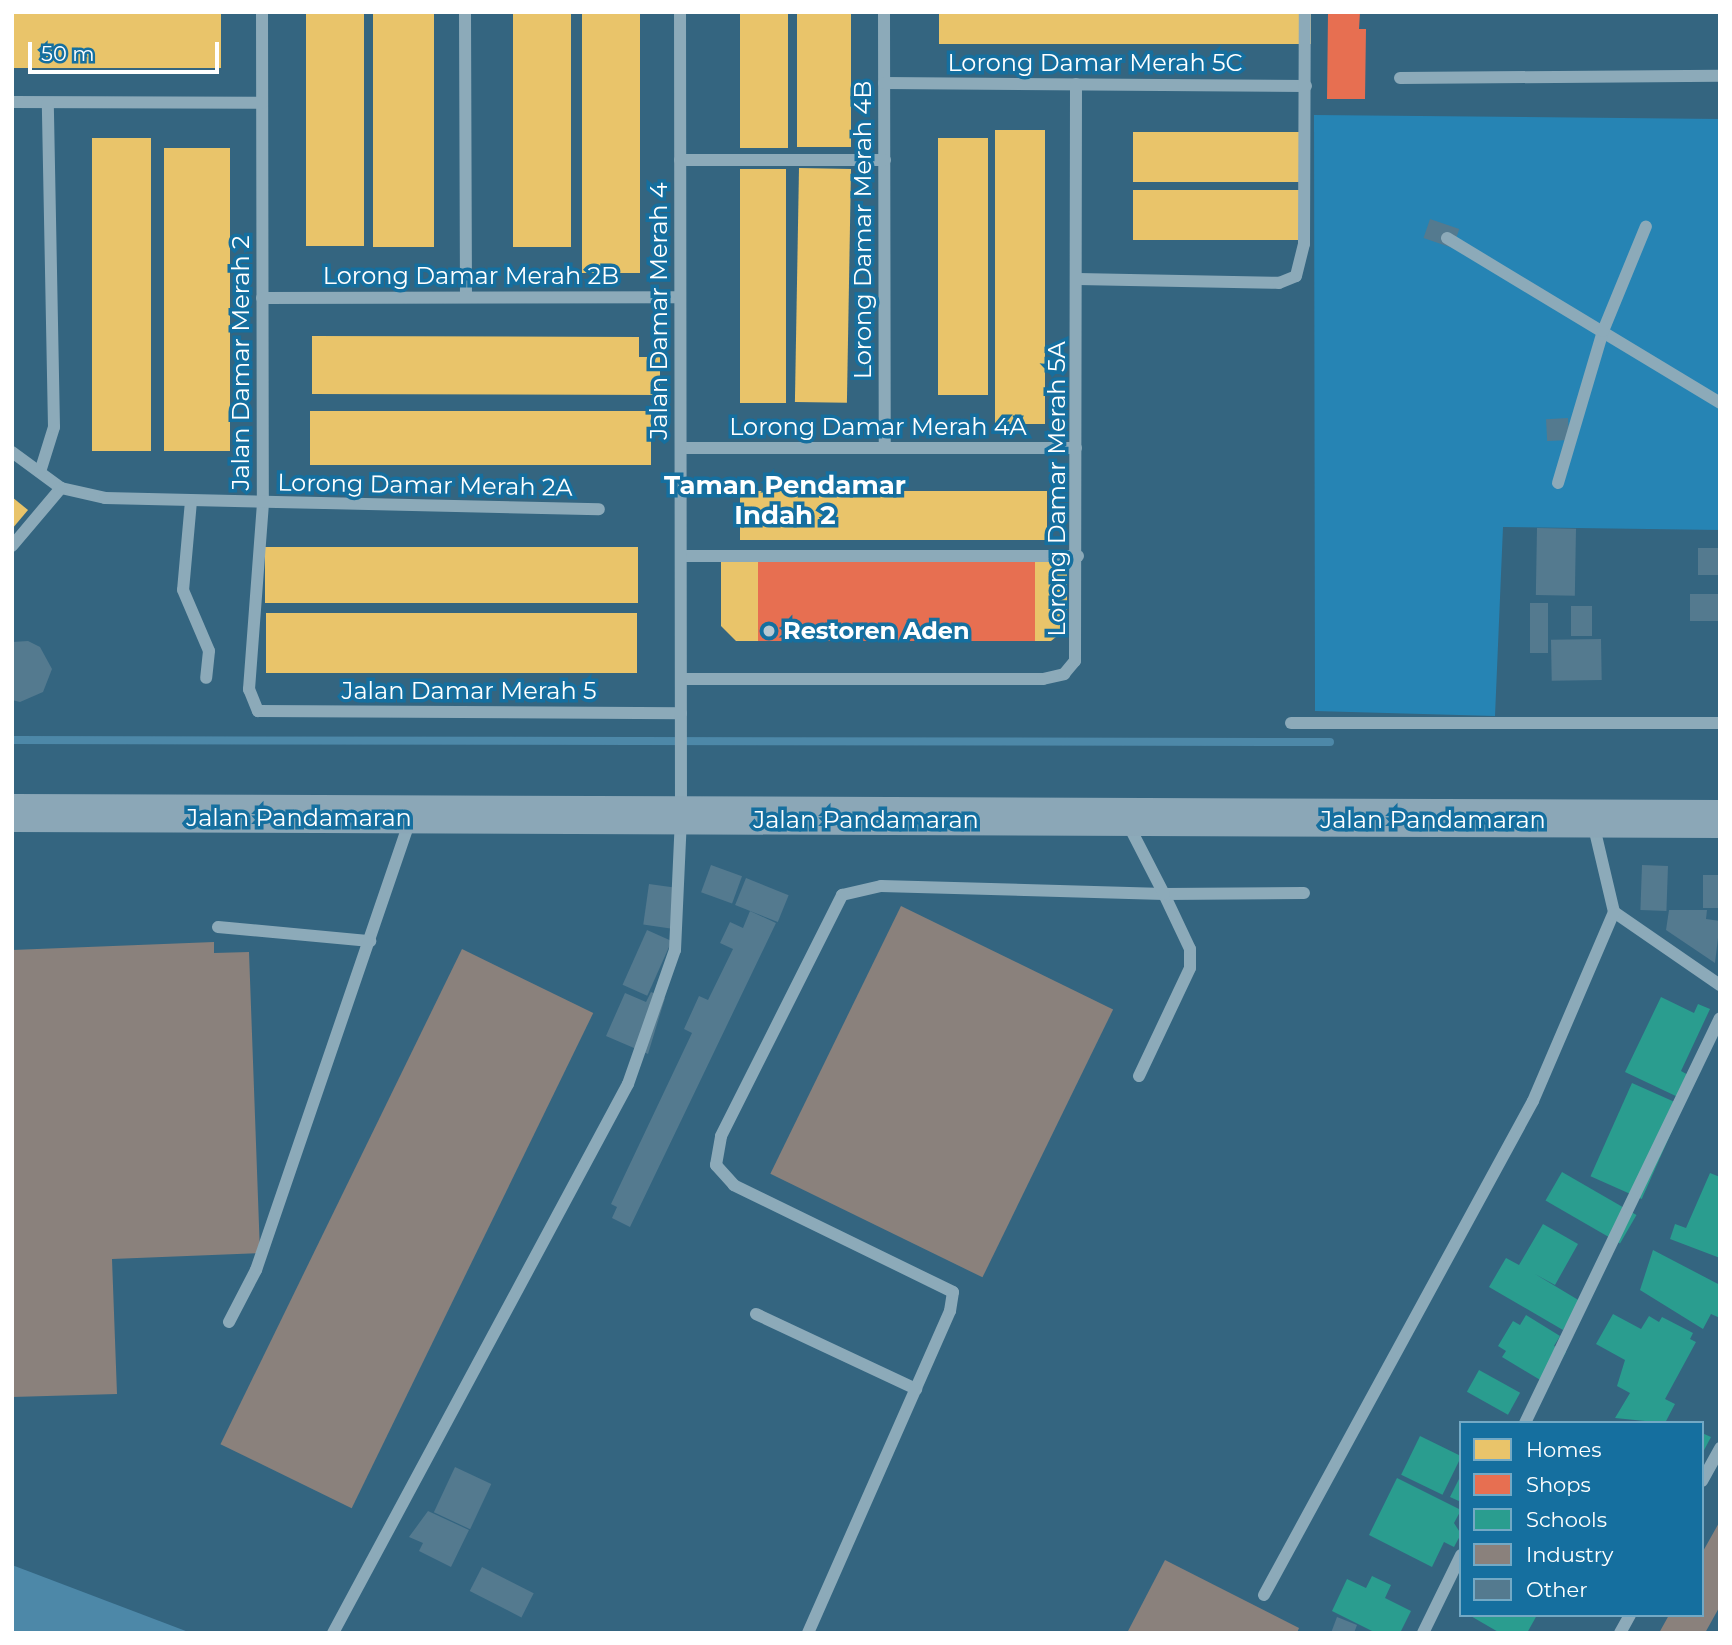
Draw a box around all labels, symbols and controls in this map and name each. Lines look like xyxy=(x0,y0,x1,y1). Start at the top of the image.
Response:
scale bar xyxy=(32,28,222,72)
text: 50 m xyxy=(41,41,95,66)
street label: Lorong Damar Merah 5C xyxy=(947,49,1243,77)
street label: Lorong Damar Merah 4B xyxy=(849,81,877,379)
street label: Jalan Damar Merah 4 xyxy=(645,182,673,440)
street label: Jalan Damar Merah 2 xyxy=(227,235,255,491)
street label: Lorong Damar Merah 2B xyxy=(323,262,619,290)
street label: Lorong Damar Merah 5A xyxy=(1043,341,1071,637)
street label: Lorong Damar Merah 4A xyxy=(729,413,1027,441)
street label: Lorong Damar Merah 2A xyxy=(277,468,573,502)
district label: Taman Pendamar Indah 2 xyxy=(664,470,906,532)
place label: Restoren Aden xyxy=(783,617,970,645)
marker: Restoren Aden xyxy=(761,623,777,639)
street label: Jalan Damar Merah 5 xyxy=(341,677,597,705)
street label: Jalan Pandamaran xyxy=(186,804,412,832)
street label: Jalan Pandamaran xyxy=(753,806,979,834)
street label: Jalan Pandamaran xyxy=(1320,806,1546,834)
legend xyxy=(1459,1421,1704,1617)
text: Homes xyxy=(1526,1437,1601,1462)
text: Shops xyxy=(1526,1472,1591,1497)
text: Schools xyxy=(1526,1507,1607,1532)
text: Industry xyxy=(1526,1542,1613,1567)
text: Other xyxy=(1526,1577,1588,1602)

